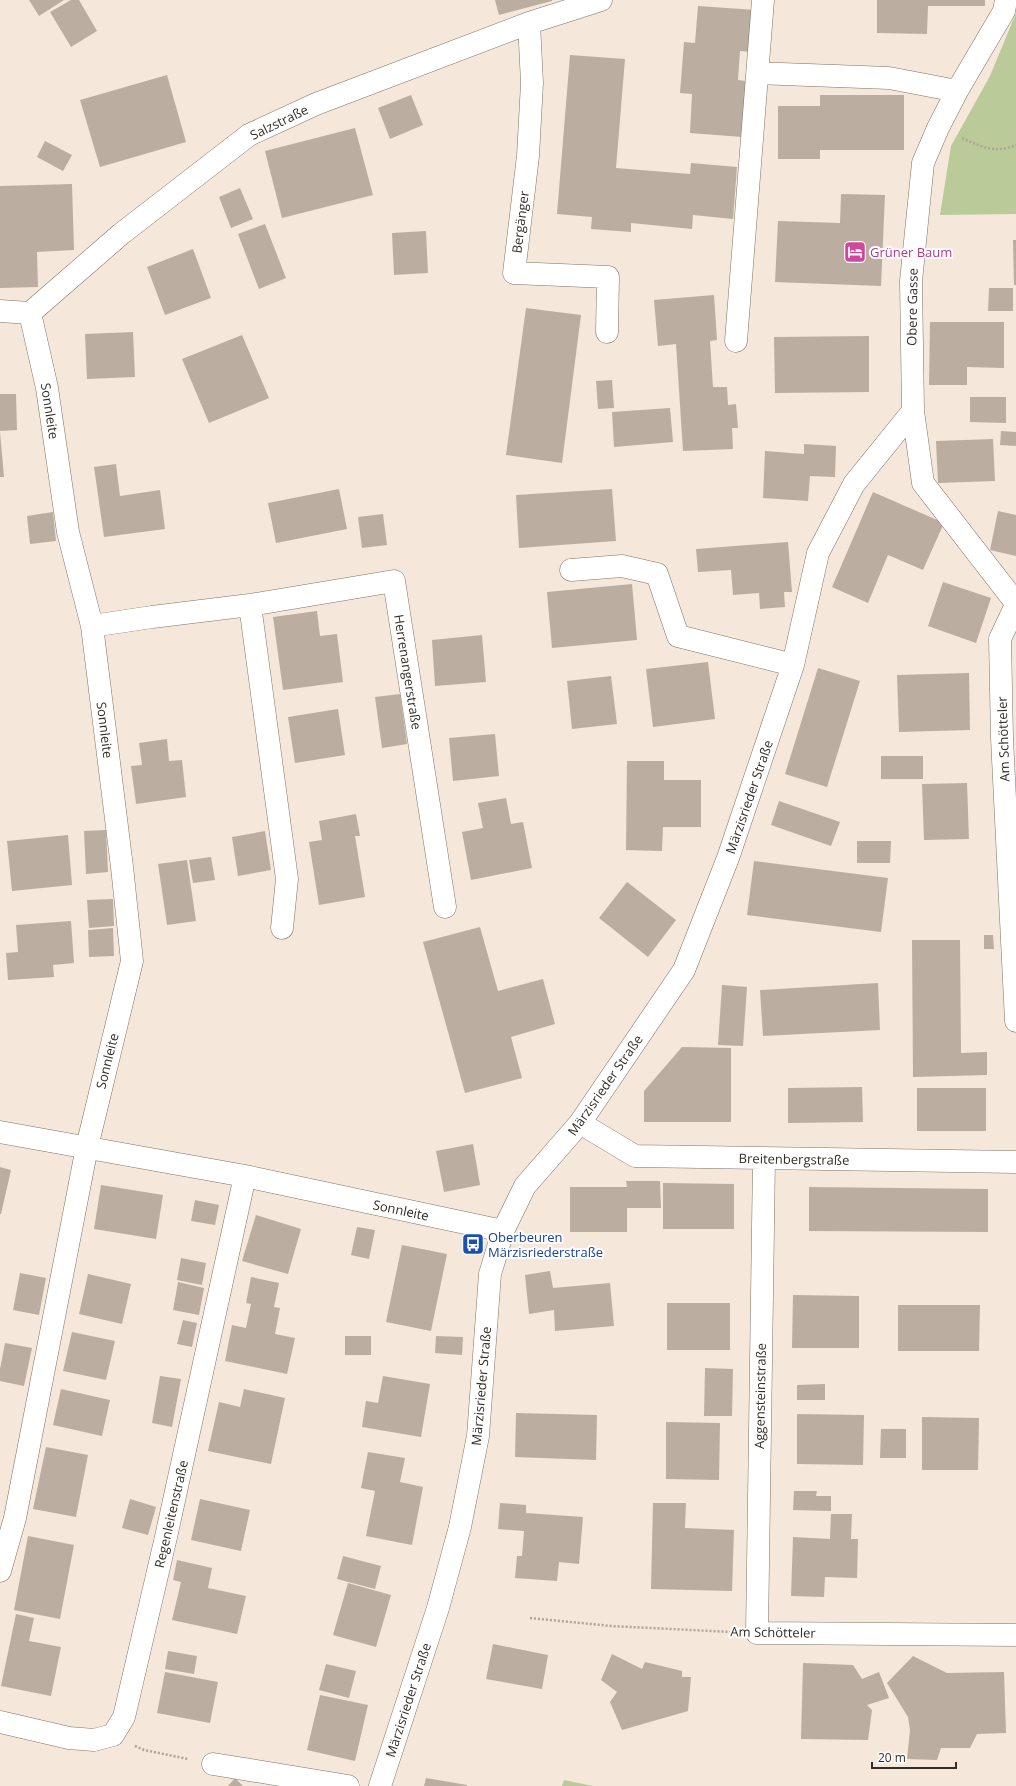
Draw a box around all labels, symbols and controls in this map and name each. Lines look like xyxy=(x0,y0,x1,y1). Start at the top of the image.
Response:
street label: Salzstraße xyxy=(247,100,311,144)
street label: Bergänger xyxy=(507,189,533,254)
hotel icon: Grüner Baum xyxy=(842,239,868,265)
place label: Grüner Baum xyxy=(870,243,952,261)
street label: Obere Gasse xyxy=(902,268,922,346)
street label: Sonnleite xyxy=(37,382,63,440)
street label: Herrenangerstraße xyxy=(390,613,426,731)
street label: Am Schötteler xyxy=(992,695,1013,782)
street label: Sonnleite xyxy=(93,701,117,759)
street label: Märzisrieder Straße xyxy=(721,738,777,856)
street label: Sonnleite xyxy=(91,1031,123,1091)
street label: Märzisrieder Straße xyxy=(563,1031,647,1139)
street label: Breitenbergstraße xyxy=(739,1149,849,1169)
street label: Sonnleite xyxy=(371,1195,431,1225)
place label: Oberbeuren Märzisriederstraße xyxy=(488,1228,603,1261)
bus stop icon: Oberbeuren Märzisriederstraße xyxy=(460,1231,486,1257)
street label: Märzisrieder Straße xyxy=(467,1326,495,1446)
street label: Aggensteinstraße xyxy=(750,1343,770,1449)
street label: Regenleitenstraße xyxy=(150,1458,192,1570)
street label: Am Schötteler xyxy=(730,1622,816,1642)
street label: Märzisrieder Straße xyxy=(381,1640,435,1760)
scale bar xyxy=(872,1744,956,1770)
text: 20 m xyxy=(878,1749,906,1766)

